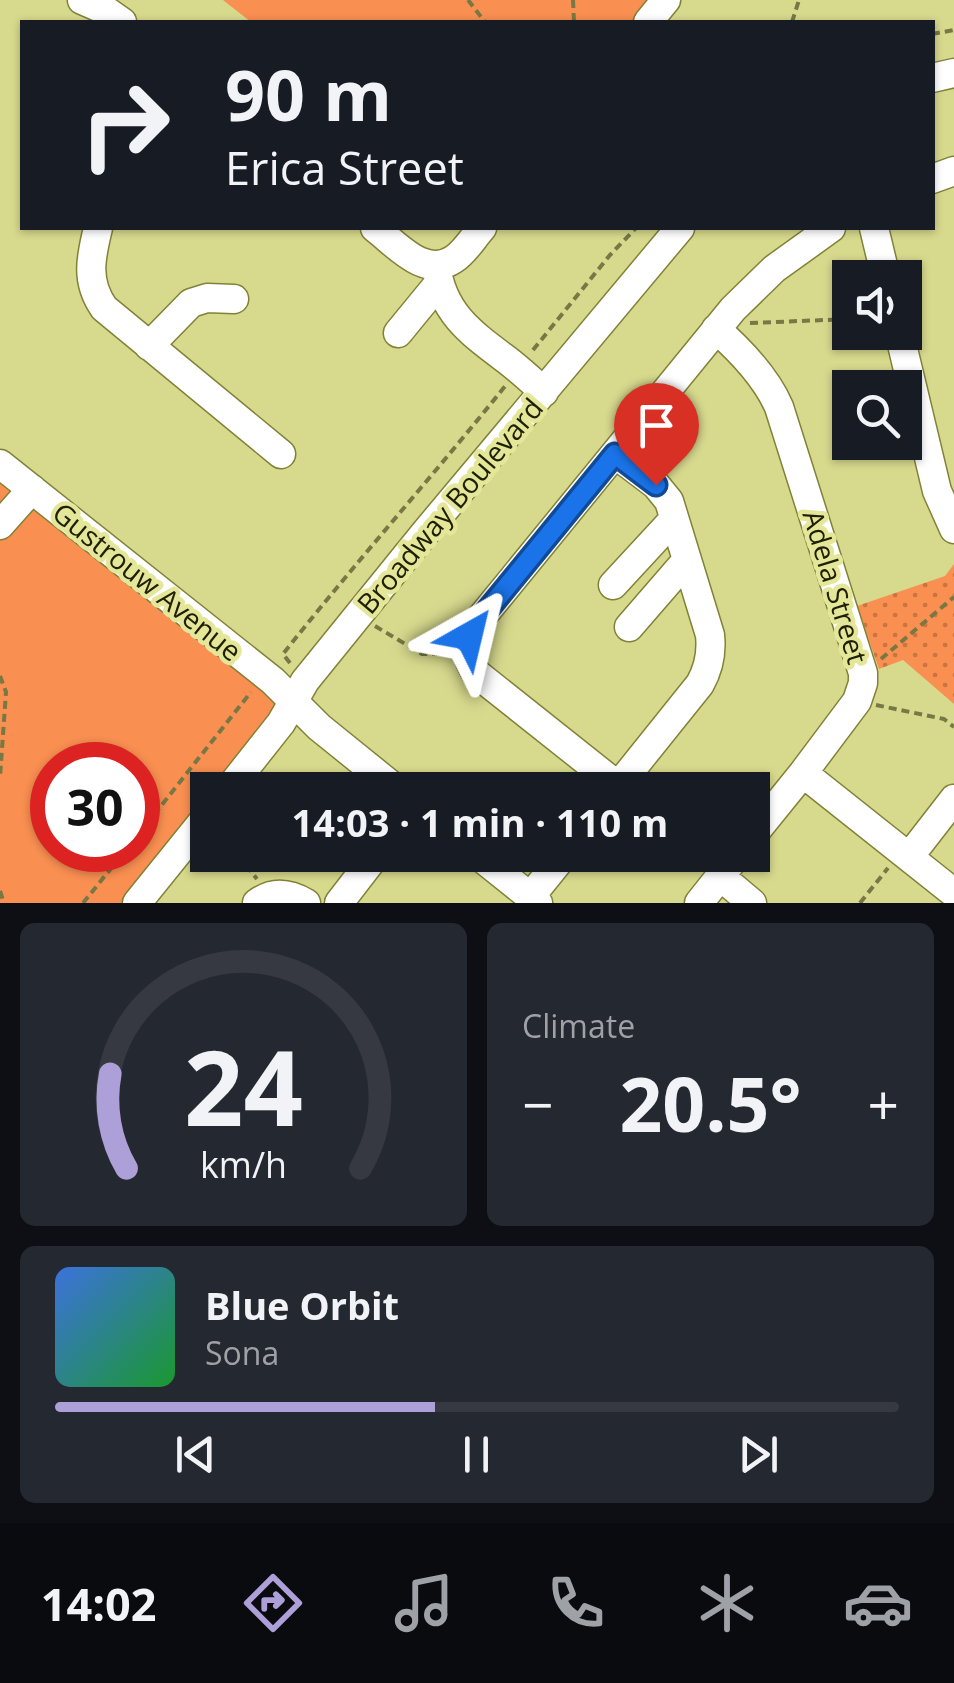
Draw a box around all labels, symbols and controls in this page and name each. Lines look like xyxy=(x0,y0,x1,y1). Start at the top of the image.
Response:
text: 90 m xyxy=(225,46,392,142)
icon: right xyxy=(60,60,190,190)
text: Erica Street xyxy=(225,137,464,198)
map controls xyxy=(832,260,922,460)
button: sound xyxy=(832,260,922,350)
button: search xyxy=(832,370,922,460)
pin xyxy=(614,383,699,486)
street label: Broadway Boulevard xyxy=(348,389,551,621)
icon: arrive xyxy=(629,398,684,453)
street label: Gustrouw Avenue xyxy=(45,493,250,669)
street label: Adela Street xyxy=(795,505,877,668)
position arrow xyxy=(417,584,521,688)
speed limit sign: 30 xyxy=(30,742,160,872)
text: 14:03 · 1 min · 110 m xyxy=(292,796,668,848)
text: Climate xyxy=(522,1004,635,1047)
text: 24 xyxy=(184,1015,303,1156)
text: 20.5° xyxy=(619,1052,802,1154)
text: − xyxy=(522,1066,553,1141)
text: + xyxy=(868,1066,899,1141)
text: km/h xyxy=(200,1140,287,1188)
text: Blue Orbit xyxy=(205,1279,399,1331)
text: Sona xyxy=(205,1331,279,1374)
icon: previous xyxy=(168,1427,223,1482)
icon: pause xyxy=(449,1427,504,1482)
icon: next xyxy=(731,1427,786,1482)
icon: directions xyxy=(238,1568,308,1638)
icon: music xyxy=(389,1568,459,1638)
icon: phone xyxy=(541,1568,611,1638)
icon: climate xyxy=(692,1568,762,1638)
icon: car xyxy=(843,1568,913,1638)
text: 14:02 xyxy=(41,1573,156,1634)

